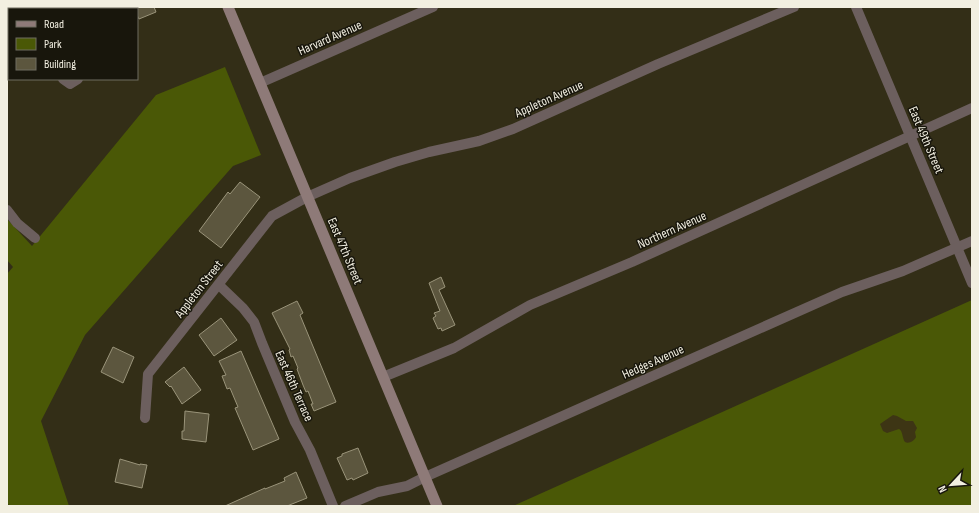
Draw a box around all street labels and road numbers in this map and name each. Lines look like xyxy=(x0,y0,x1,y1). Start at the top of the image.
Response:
street label: Harvard Avenue xyxy=(296,17,364,59)
street label: Appleton Avenue xyxy=(512,77,586,122)
street label: East 49th Street xyxy=(905,104,947,176)
street label: Northern Avenue xyxy=(635,208,709,252)
street label: East 47th Street xyxy=(324,215,366,287)
street label: Appleton Street xyxy=(171,257,226,322)
street label: Hedges Avenue xyxy=(620,341,686,383)
street label: East 46th Terrace xyxy=(271,348,317,424)

